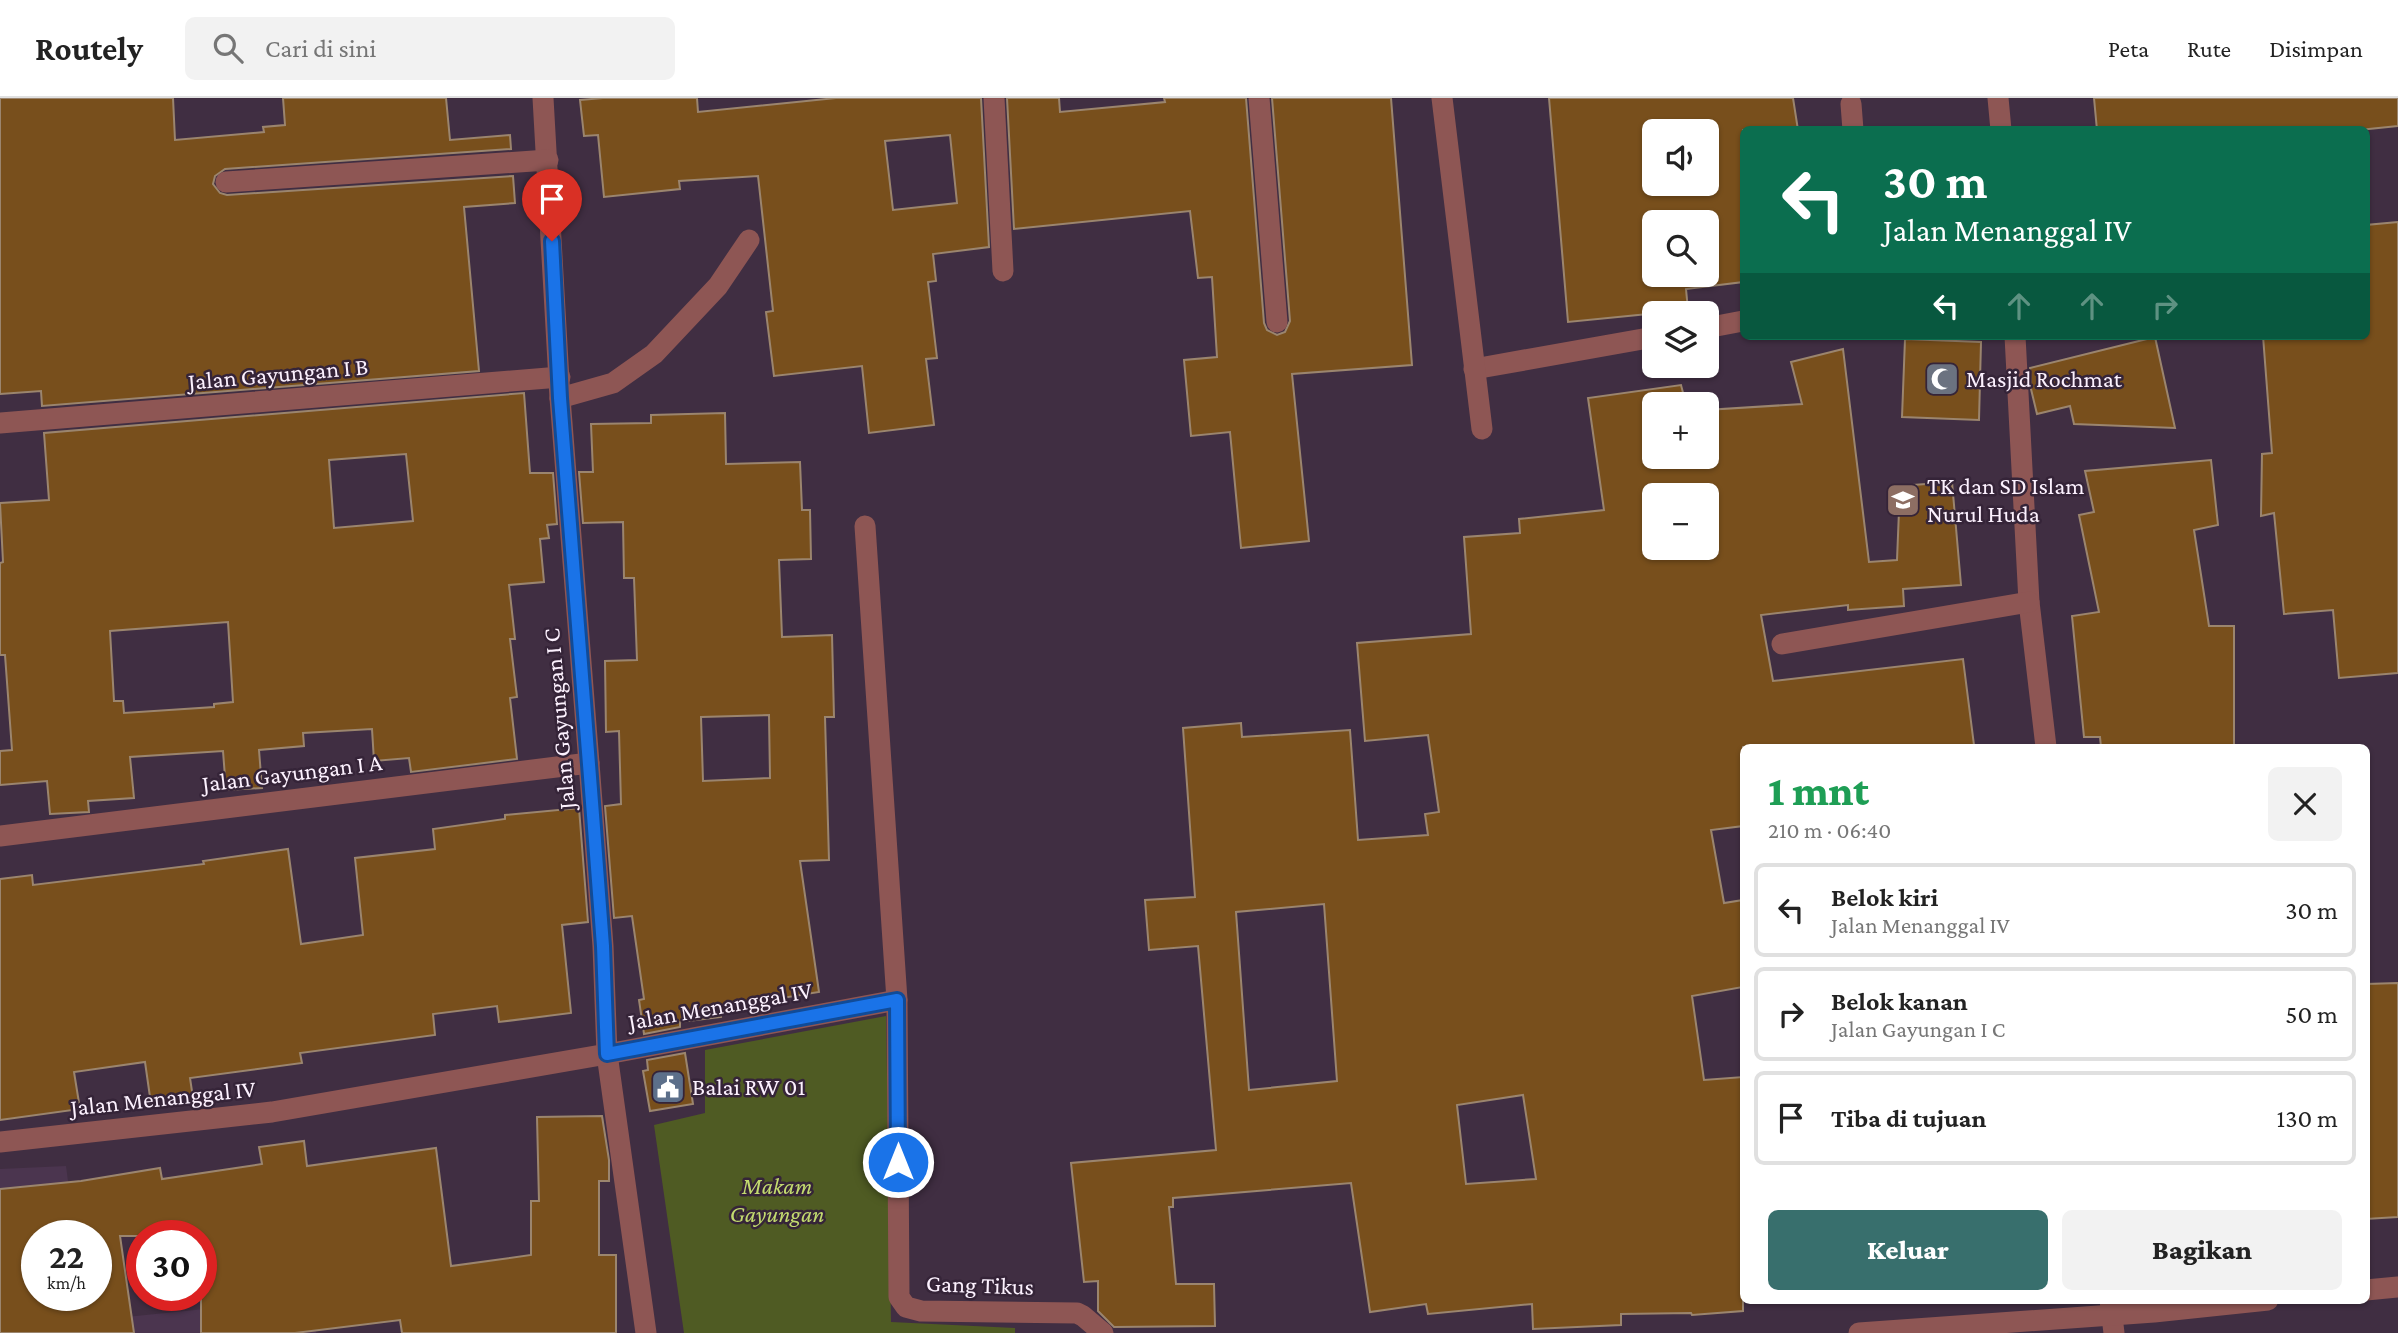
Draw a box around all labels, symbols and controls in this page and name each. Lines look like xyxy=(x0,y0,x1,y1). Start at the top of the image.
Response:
search box xyxy=(185,17,675,80)
icon: search xyxy=(209,29,247,67)
text: Routely xyxy=(35,30,143,67)
text: Cari di sini xyxy=(265,34,376,63)
text: Peta xyxy=(2108,35,2149,62)
text: Rute xyxy=(2187,35,2231,62)
text: Disimpan xyxy=(2269,35,2363,62)
map controls xyxy=(1642,119,1719,560)
button: sound xyxy=(1642,119,1719,196)
icon: left xyxy=(1768,154,1859,245)
text: 30 m xyxy=(1883,154,1988,209)
pin xyxy=(522,169,582,241)
icon: arrive xyxy=(533,180,571,218)
button: search xyxy=(1642,210,1719,287)
text: Jalan Menanggal IV xyxy=(1883,212,2131,248)
icon: left xyxy=(1927,287,1965,325)
icon: ahead xyxy=(2000,287,2038,325)
icon: ahead xyxy=(2073,287,2111,325)
icon: right xyxy=(2146,287,2184,325)
button: layers xyxy=(1642,301,1719,378)
street label: Jalan Gayungan I B xyxy=(185,352,369,395)
mosque icon: Masjid Rochmat xyxy=(1923,360,1961,398)
place label: Masjid Rochmat xyxy=(1966,365,2123,392)
button: + xyxy=(1642,392,1719,469)
place label: TK dan SD Islam Nurul Huda xyxy=(1927,472,2085,527)
school or university icon: TK dan SD Islam Nurul Huda xyxy=(1884,481,1922,519)
button: − xyxy=(1642,483,1719,560)
street label: Jalan Gayungan I C xyxy=(537,627,580,813)
street label: Jalan Gayungan I A xyxy=(198,748,384,797)
text: 1 mnt xyxy=(1768,767,1869,814)
button: close xyxy=(2268,767,2342,841)
text: 210 m · 06:40 xyxy=(1768,817,1891,843)
text: Belok kiri xyxy=(1831,883,1938,912)
icon: left xyxy=(1772,891,1810,929)
text: 30 m xyxy=(2285,896,2338,925)
text: Jalan Menanggal IV xyxy=(1831,912,2010,938)
street label: Jalan Menanggal IV xyxy=(624,976,814,1035)
text: Belok kanan xyxy=(1831,987,1968,1016)
icon: right xyxy=(1772,995,1810,1033)
text: 50 m xyxy=(2285,1000,2338,1029)
text: Jalan Gayungan I C xyxy=(1831,1016,2005,1042)
public building icon: Balai RW 01 xyxy=(649,1068,687,1106)
place label: Balai RW 01 xyxy=(692,1073,805,1100)
street label: Jalan Menanggal IV xyxy=(67,1074,257,1121)
icon: arrive xyxy=(1772,1099,1810,1137)
text: Tiba di tujuan xyxy=(1831,1104,1986,1133)
text: 130 m xyxy=(2277,1104,2338,1133)
position arrow xyxy=(861,1125,935,1199)
park label: Makam Gayungan xyxy=(730,1172,824,1227)
button: Keluar xyxy=(1768,1210,2048,1290)
button: Bagikan xyxy=(2062,1210,2342,1290)
speed limit sign: 30 xyxy=(126,1220,217,1311)
text: 22 xyxy=(49,1237,84,1276)
street label: Gang Tikus xyxy=(926,1269,1035,1300)
text: km/h xyxy=(47,1273,86,1293)

